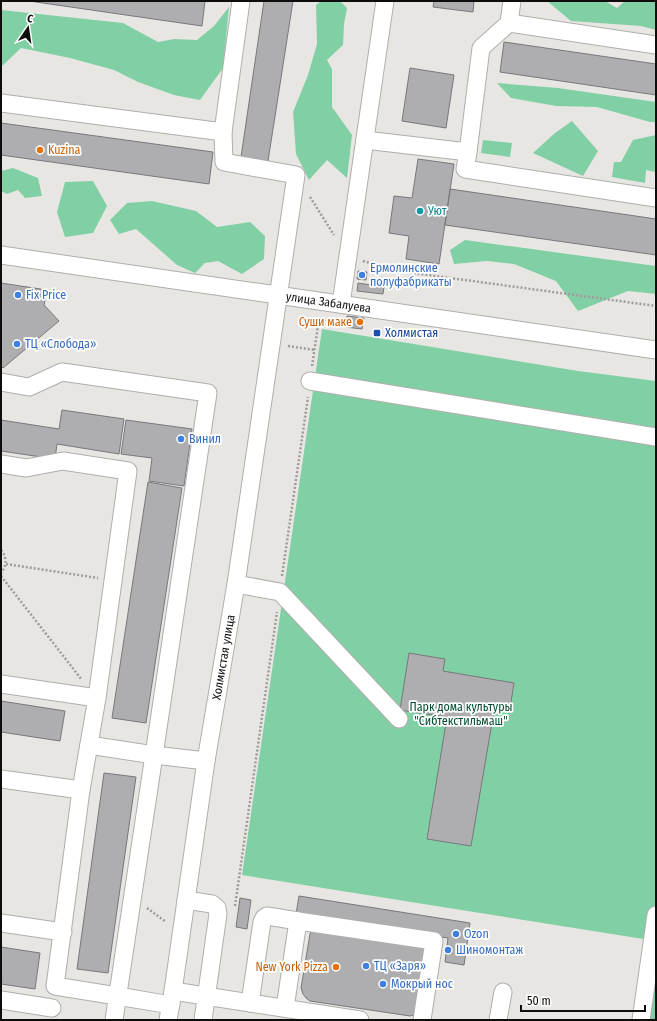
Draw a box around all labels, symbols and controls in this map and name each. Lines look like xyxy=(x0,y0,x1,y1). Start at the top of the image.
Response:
north arrow xyxy=(8,8,48,48)
text: С xyxy=(26,12,35,26)
place label: Kuzina xyxy=(48,143,81,157)
marker: Kuzina xyxy=(35,145,45,155)
place label: Уют xyxy=(427,204,447,218)
marker: Уют xyxy=(415,206,425,216)
place label: Ермолинские полуфабрикаты xyxy=(370,261,452,289)
marker: Ермолинские полуфабрикаты xyxy=(357,270,367,280)
place label: Fix Price xyxy=(26,288,66,302)
street label: улица Забалуева xyxy=(285,289,372,316)
marker: Fix Price xyxy=(13,290,23,300)
place label: Суши маке xyxy=(299,315,352,329)
marker: Суши маке xyxy=(355,317,365,327)
place label: Холмистая xyxy=(385,326,438,340)
marker: Холмистая xyxy=(372,328,382,338)
place label: ТЦ «Слобода» xyxy=(25,337,96,351)
marker: ТЦ «Слобода» xyxy=(12,339,22,349)
place label: Винил xyxy=(189,432,221,446)
marker: Винил xyxy=(176,434,186,444)
street label: Холмистая улица xyxy=(209,613,238,701)
park label: Парк дома культуры "Сибтекстильмаш" xyxy=(409,700,513,728)
place label: Ozon xyxy=(464,927,489,941)
marker: Ozon xyxy=(451,929,461,939)
place label: Шиномонтаж xyxy=(456,943,523,957)
marker: Шиномонтаж xyxy=(443,945,453,955)
place label: ТЦ «Заря» xyxy=(374,959,426,973)
place label: New York Pizza xyxy=(255,960,328,974)
marker: ТЦ «Заря» xyxy=(361,961,371,971)
marker: New York Pizza xyxy=(331,962,341,972)
place label: Мокрый нос xyxy=(391,977,453,991)
marker: Мокрый нос xyxy=(378,979,388,989)
scale bar xyxy=(521,987,645,1013)
text: 50 m xyxy=(527,994,551,1008)

